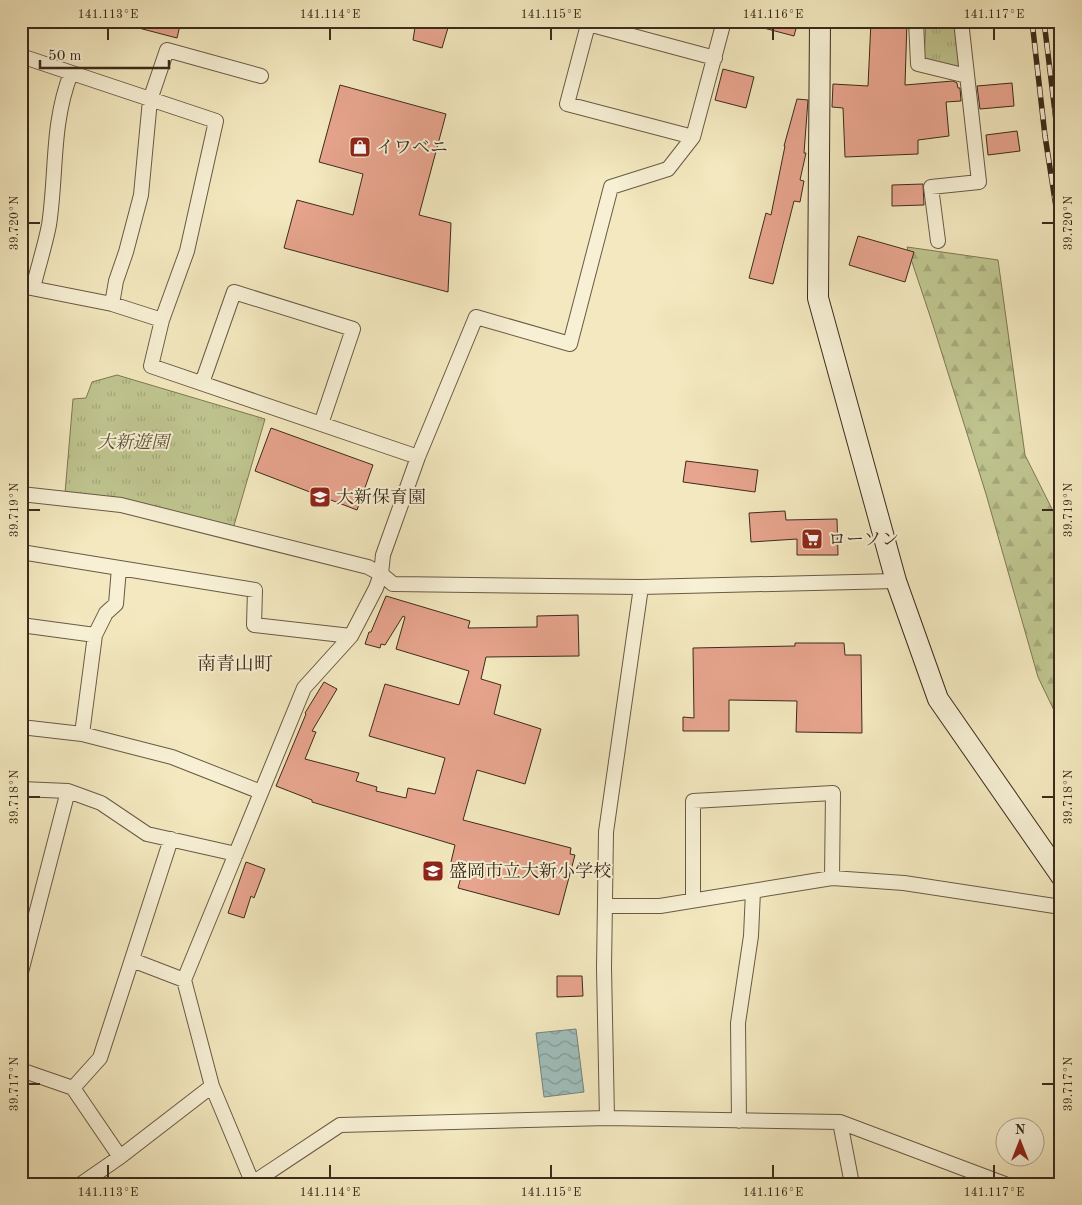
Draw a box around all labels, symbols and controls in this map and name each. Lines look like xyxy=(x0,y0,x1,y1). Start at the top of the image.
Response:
text: 141.115°E xyxy=(521,8,581,21)
text: 141.113°E xyxy=(78,9,138,21)
text: 141.114°E xyxy=(300,9,360,21)
text: 141.116°E xyxy=(743,9,803,21)
text: 141.117°E xyxy=(964,9,1024,21)
scale bar xyxy=(40,38,169,70)
text: 50 m xyxy=(48,49,82,64)
shop icon: イワベニ xyxy=(348,135,372,159)
place label: イワベニ xyxy=(376,139,448,157)
text: 39.720°N xyxy=(9,196,21,250)
text: 39.720°N xyxy=(1063,196,1075,250)
park label: 大新遊園 xyxy=(97,432,172,452)
text: 39.719°N xyxy=(9,483,21,537)
text: 39.719°N xyxy=(1063,483,1075,537)
school or university icon: 大新保育園 xyxy=(308,485,332,509)
place label: 大新保育園 xyxy=(336,487,426,507)
supermarket icon: ローソン xyxy=(800,527,824,551)
place label: ローソン xyxy=(828,531,899,549)
district label: 南青山町 xyxy=(197,653,273,675)
text: 39.718°N xyxy=(9,770,21,824)
text: 39.718°N xyxy=(1063,770,1075,824)
school or university icon: 盛岡市立大新小学校 xyxy=(421,859,445,883)
place label: 盛岡市立大新小学校 xyxy=(449,861,611,881)
text: 39.717°N xyxy=(9,1057,21,1111)
text: 39.717°N xyxy=(1063,1057,1075,1111)
north arrow xyxy=(994,1118,1044,1168)
text: N xyxy=(1015,1123,1026,1137)
text: 141.115°E xyxy=(521,1186,581,1199)
text: 141.113°E xyxy=(78,1187,138,1199)
text: 141.114°E xyxy=(300,1187,360,1199)
text: 141.116°E xyxy=(743,1187,803,1199)
text: 141.117°E xyxy=(964,1187,1024,1199)

